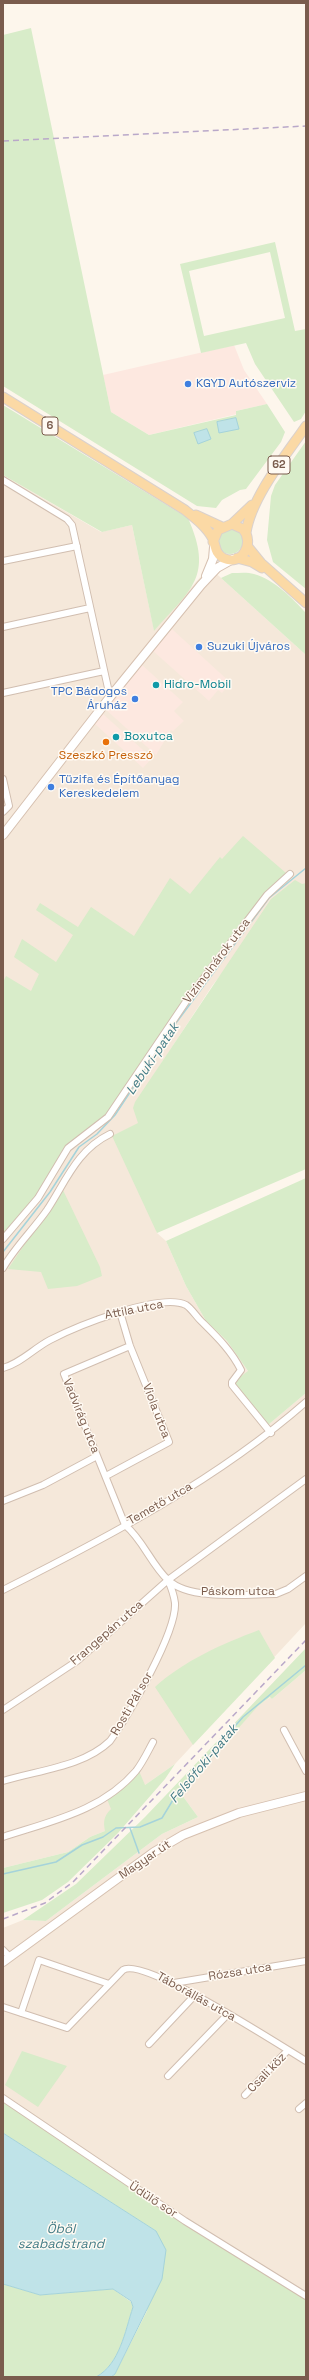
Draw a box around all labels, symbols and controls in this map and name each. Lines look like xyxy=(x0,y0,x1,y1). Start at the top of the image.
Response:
place label: KGYD Autószerviz xyxy=(196,377,296,391)
marker: KGYD Autószerviz xyxy=(183,379,193,389)
road number: 6 xyxy=(42,417,58,435)
road number: 62 xyxy=(268,456,290,474)
place label: Suzuki Újváros xyxy=(207,640,290,654)
marker: Suzuki Újváros xyxy=(194,642,204,652)
place label: Hidro-Mobil xyxy=(164,678,231,692)
marker: Hidro-Mobil xyxy=(151,680,161,690)
place label: TPC Bádogos Áruház xyxy=(51,685,127,713)
marker: TPC Bádogos Áruház xyxy=(130,694,140,704)
place label: Boxutca xyxy=(124,730,173,744)
marker: Boxutca xyxy=(111,732,121,742)
marker: Szeszkó Presszó xyxy=(101,737,111,747)
place label: Szeszkó Presszó xyxy=(59,749,153,763)
place label: Tüzifa és Építőanyag Kereskedelem xyxy=(59,773,179,801)
marker: Tüzifa és Építőanyag Kereskedelem xyxy=(46,782,56,792)
street label: Vizimolnárok utca xyxy=(180,916,254,1006)
water label: Lebuki-patak xyxy=(123,1020,183,1098)
street label: Attila utca xyxy=(103,1297,165,1323)
street label: Vadvirág utca xyxy=(59,1376,103,1456)
street label: Viola utca xyxy=(139,1382,173,1440)
street label: Temető utca xyxy=(125,1480,195,1528)
street label: Páskom utca xyxy=(201,1585,275,1599)
street label: Frangepán utca xyxy=(68,1598,146,1668)
street label: Rosti Pál sor xyxy=(108,1670,156,1738)
water label: Felsőfoki-patak xyxy=(167,1722,241,1806)
street label: Magyar út xyxy=(116,1837,174,1883)
street label: Rózsa utca xyxy=(207,1960,273,1984)
street label: Táborállás utca xyxy=(154,1969,238,2025)
street label: Csali köz xyxy=(245,2050,289,2096)
street label: Üdülő sor xyxy=(126,2179,180,2221)
water label: Öböl szabadstrand xyxy=(18,2221,104,2252)

